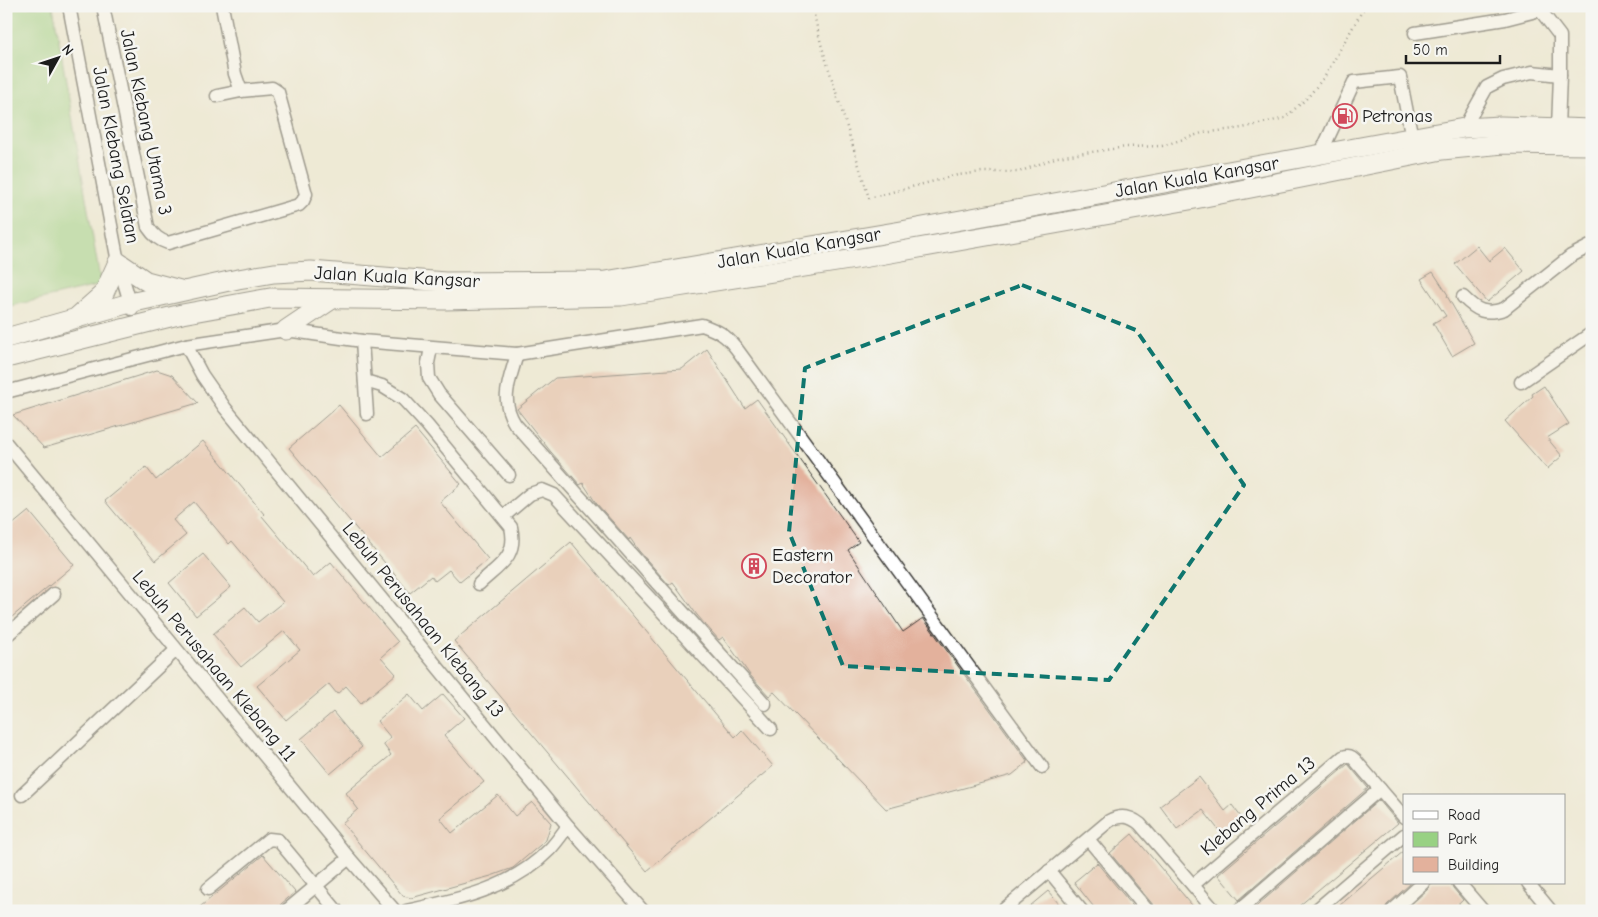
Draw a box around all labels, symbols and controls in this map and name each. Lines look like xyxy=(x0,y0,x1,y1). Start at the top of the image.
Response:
street label: Jalan Klebang Utama 3 xyxy=(116,27,176,217)
north arrow xyxy=(32,32,82,82)
scale bar xyxy=(1406,32,1499,64)
text: N xyxy=(58,41,77,59)
text: 50 m xyxy=(1413,41,1448,59)
street label: Jalan Klebang Selatan xyxy=(88,65,144,245)
fuel station icon: Petronas xyxy=(1332,103,1358,129)
place label: Petronas xyxy=(1362,105,1432,127)
street label: Jalan Kuala Kangsar xyxy=(1113,152,1281,202)
street label: Jalan Kuala Kangsar xyxy=(715,223,883,273)
street label: Jalan Kuala Kangsar xyxy=(314,262,481,292)
street label: Lebuh Perusahaan Klebang 13 xyxy=(338,518,508,722)
place label: Eastern Decorator xyxy=(772,544,853,588)
building icon: Eastern Decorator xyxy=(741,553,767,579)
street label: Lebuh Perusahaan Klebang 11 xyxy=(128,566,300,766)
street label: Klebang Prima 13 xyxy=(1196,752,1320,860)
legend xyxy=(1403,794,1566,884)
text: Road xyxy=(1448,806,1480,824)
text: Park xyxy=(1448,830,1477,848)
text: Building xyxy=(1448,856,1499,874)

